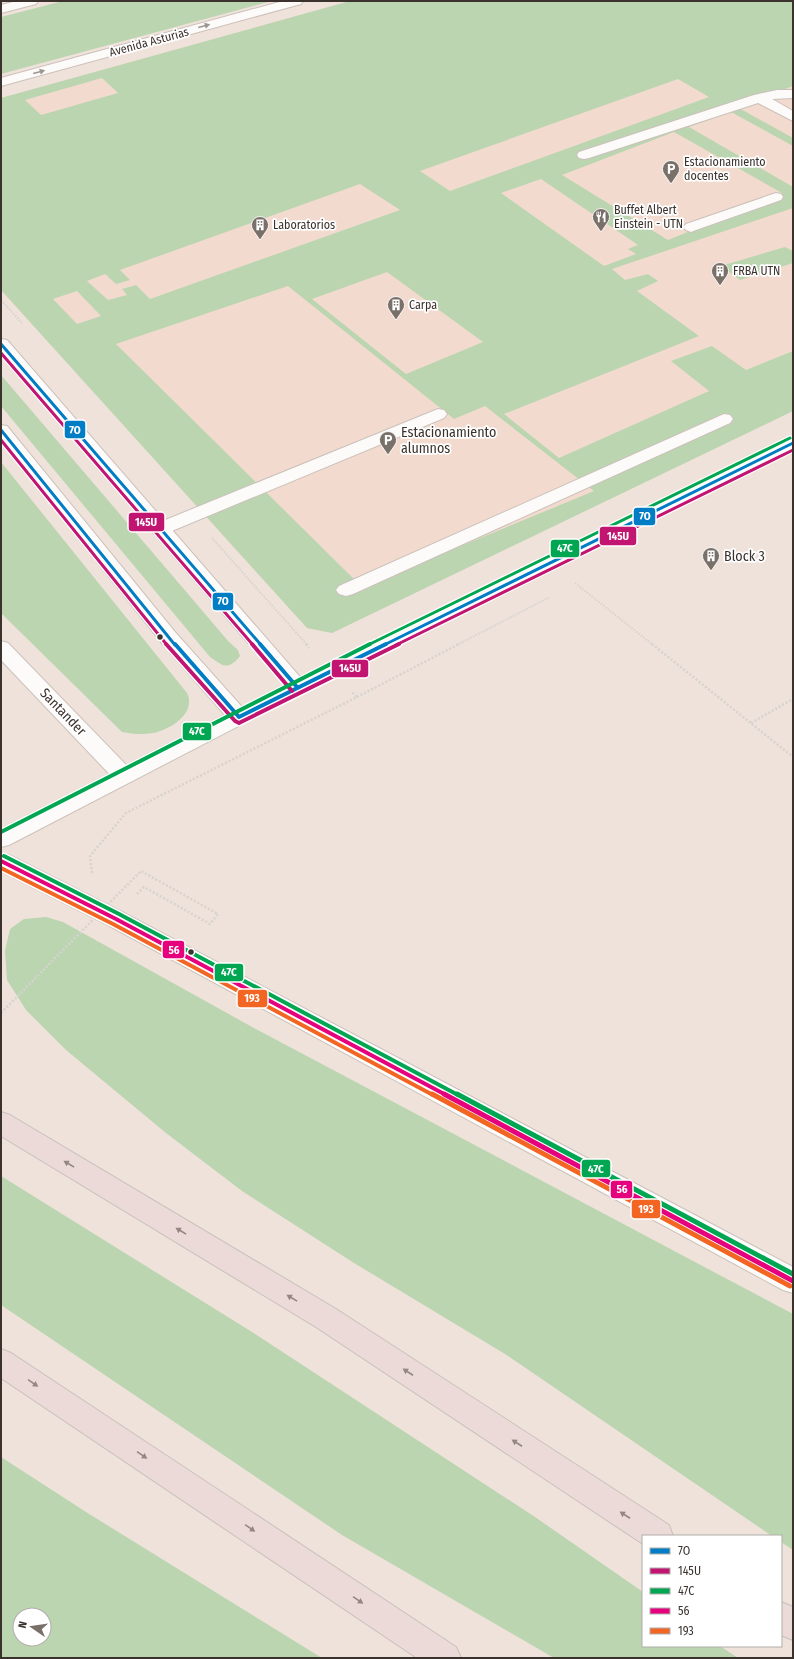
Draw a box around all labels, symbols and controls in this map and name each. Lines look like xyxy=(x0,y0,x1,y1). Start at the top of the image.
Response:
one-way arrow xyxy=(198,23,211,29)
street label: Avenida Asturias xyxy=(108,25,190,59)
one-way arrow xyxy=(33,69,45,75)
place label: Estacionamiento docentes xyxy=(684,155,766,183)
parking icon: Estacionamiento docentes xyxy=(661,159,681,184)
place label: Buffet Albert Einstein - UTN xyxy=(614,203,683,231)
restaurant icon: Buffet Albert Einstein - UTN xyxy=(591,207,611,232)
building icon: Laboratorios xyxy=(250,215,270,240)
place label: Laboratorios xyxy=(273,218,335,232)
building icon: FRBA UTN xyxy=(710,261,730,286)
place label: FRBA UTN xyxy=(733,264,780,278)
building icon: Carpa xyxy=(386,295,406,320)
place label: Carpa xyxy=(409,298,437,312)
line badge: 7O xyxy=(64,420,86,439)
text: 7O xyxy=(69,424,81,437)
place label: Estacionamiento alumnos xyxy=(401,424,496,457)
parking icon: Estacionamiento alumnos xyxy=(378,430,398,455)
line badge: 7O xyxy=(633,507,656,526)
text: 7O xyxy=(639,510,651,523)
line badge: 145U xyxy=(128,512,165,532)
text: 145U xyxy=(135,516,157,529)
line badge: 145U xyxy=(599,526,637,546)
text: 145U xyxy=(607,530,629,543)
line badge: 47C xyxy=(550,539,580,558)
text: 47C xyxy=(557,542,573,555)
building icon: Block 3 xyxy=(701,546,721,571)
place label: Block 3 xyxy=(724,548,765,565)
line badge: 7O xyxy=(212,592,234,611)
text: 7O xyxy=(217,595,229,608)
unlabelled marker xyxy=(155,632,165,642)
line badge: 145U xyxy=(331,659,369,678)
text: 145U xyxy=(339,662,361,675)
street label: Santander xyxy=(36,685,90,739)
line badge: 47C xyxy=(182,722,212,741)
text: 47C xyxy=(189,725,205,738)
line badge: 56 xyxy=(162,940,185,959)
text: 56 xyxy=(168,944,180,957)
unlabelled marker xyxy=(186,947,196,957)
line badge: 47C xyxy=(214,963,244,982)
text: 47C xyxy=(221,966,237,979)
line badge: 193 xyxy=(237,989,268,1008)
text: 193 xyxy=(244,992,260,1005)
line badge: 47C xyxy=(581,1159,611,1178)
one-way arrow xyxy=(63,1160,75,1167)
text: 47C xyxy=(588,1163,604,1176)
line badge: 56 xyxy=(610,1180,633,1199)
text: 56 xyxy=(616,1183,628,1196)
line badge: 193 xyxy=(631,1199,661,1219)
text: 193 xyxy=(638,1203,654,1216)
one-way arrow xyxy=(175,1227,187,1234)
one-way arrow xyxy=(286,1294,298,1301)
one-way arrow xyxy=(403,1368,413,1376)
one-way arrow xyxy=(28,1379,39,1387)
one-way arrow xyxy=(511,1439,522,1447)
one-way arrow xyxy=(136,1452,147,1459)
one-way arrow xyxy=(619,1511,631,1518)
one-way arrow xyxy=(244,1524,255,1532)
legend xyxy=(642,1535,782,1647)
text: 7O xyxy=(678,1544,690,1558)
text: 145U xyxy=(678,1564,701,1578)
text: 47C xyxy=(678,1584,694,1598)
one-way arrow xyxy=(352,1596,363,1604)
text: 56 xyxy=(678,1604,690,1618)
north arrow xyxy=(12,1607,52,1647)
text: N xyxy=(16,1620,30,1630)
text: 193 xyxy=(678,1624,694,1638)

